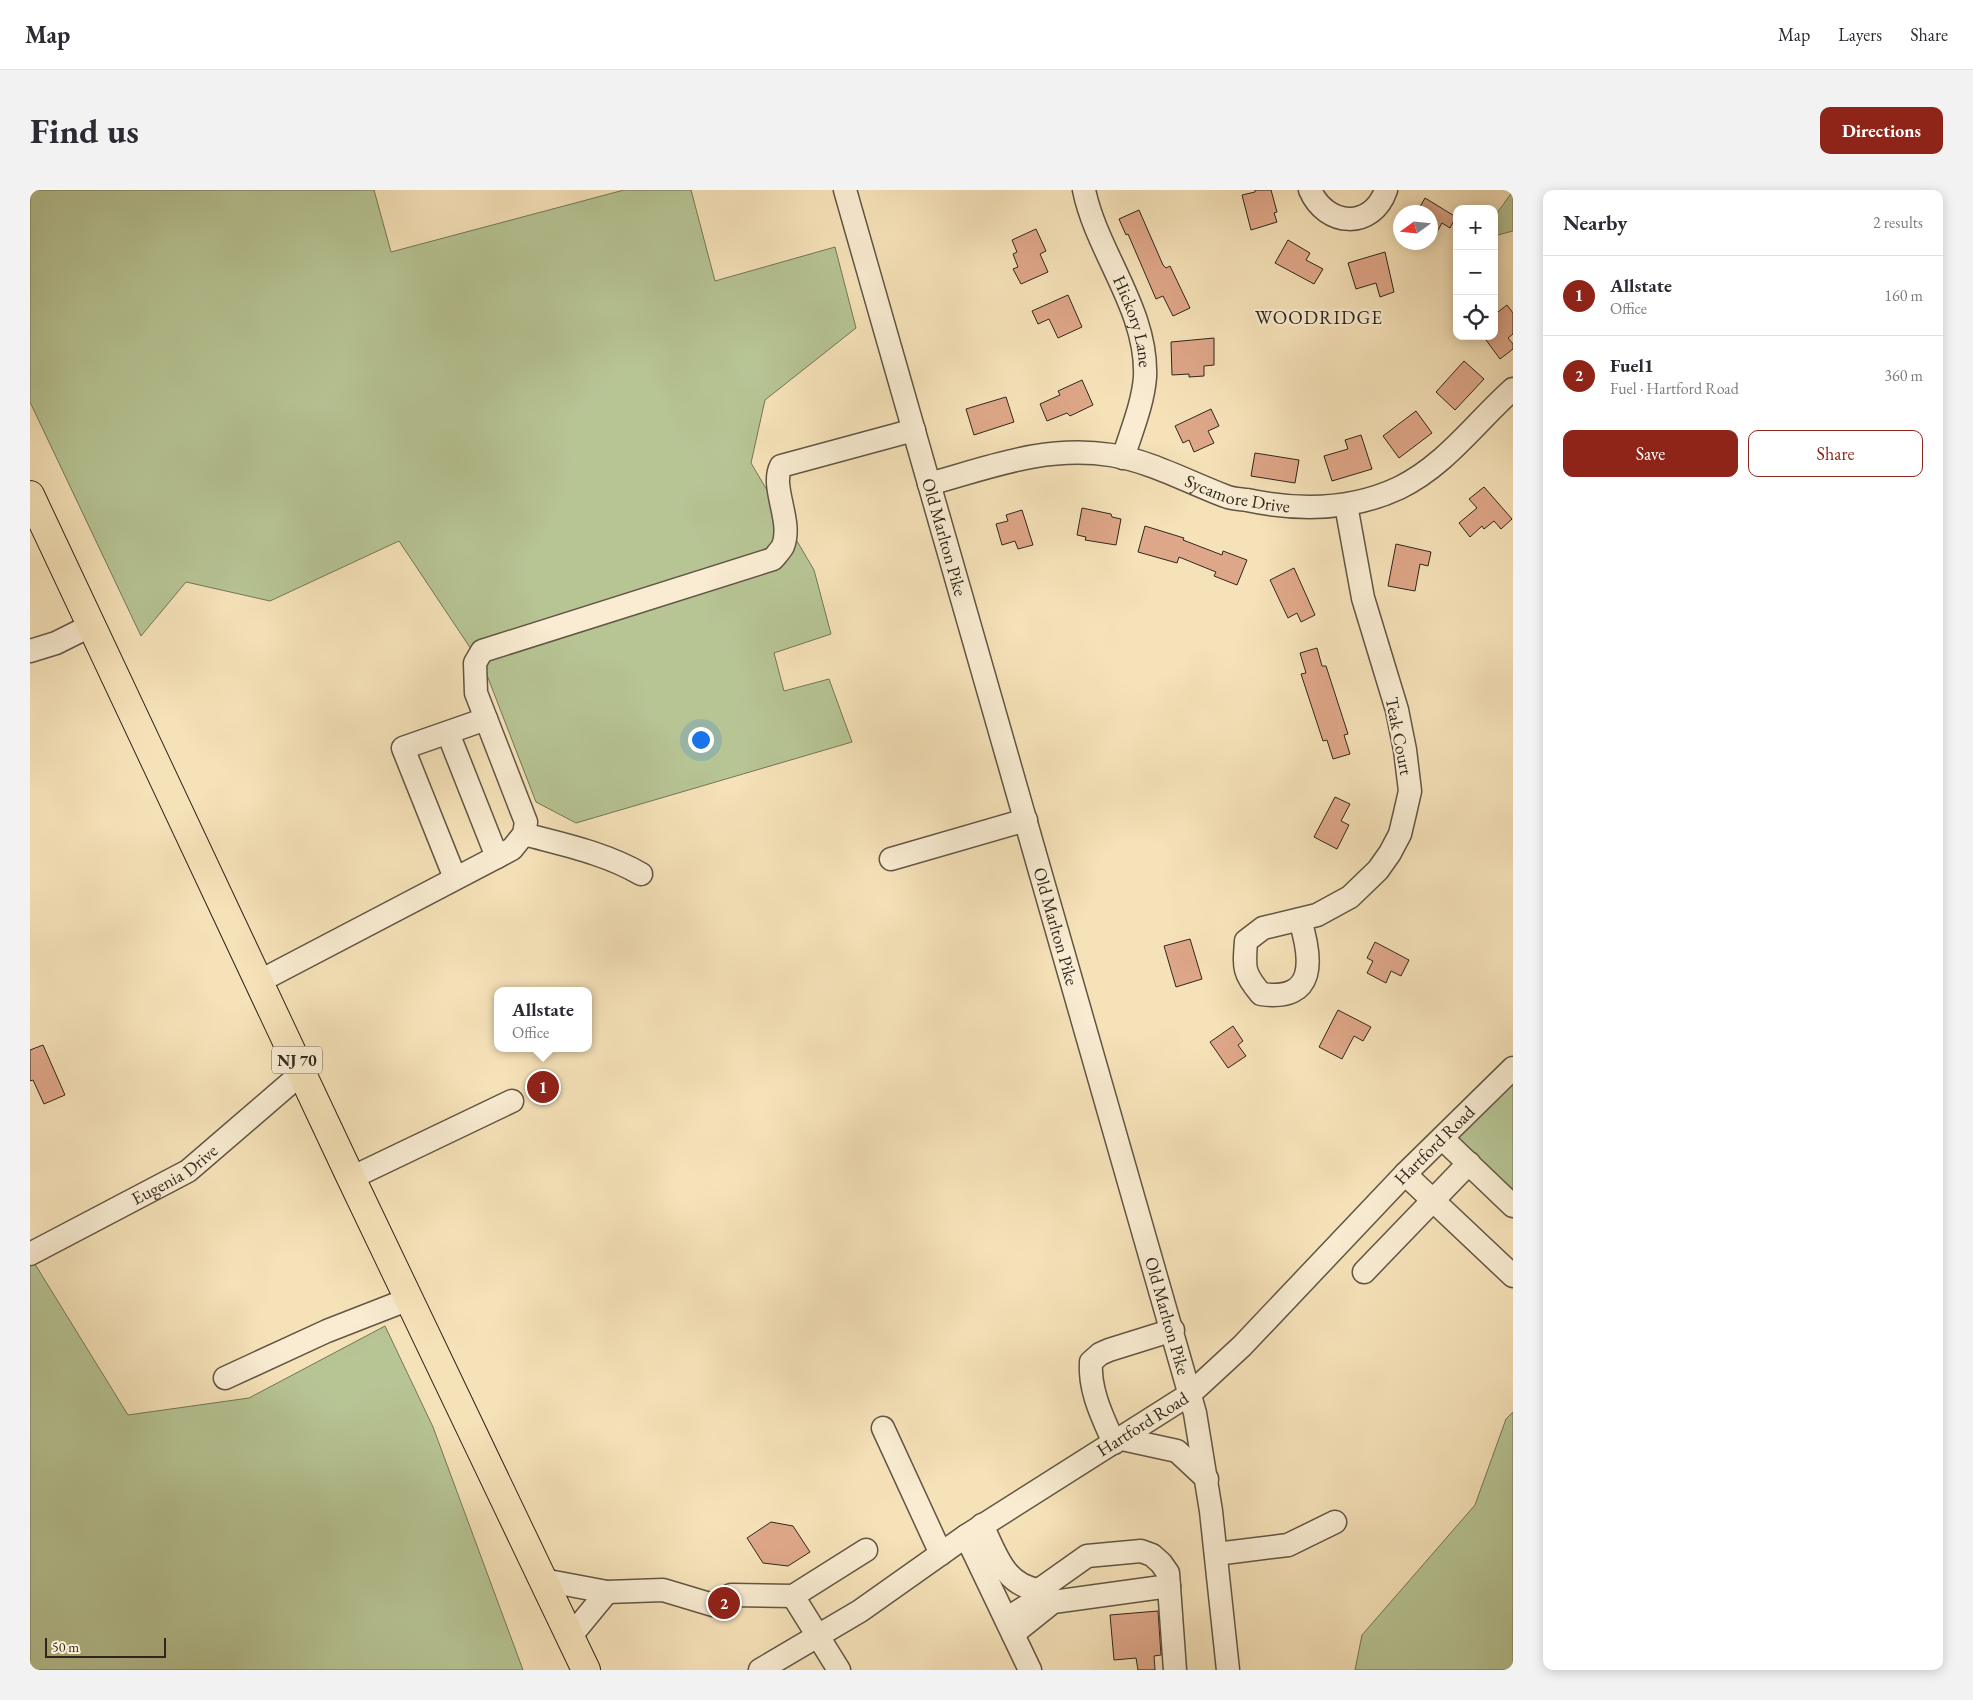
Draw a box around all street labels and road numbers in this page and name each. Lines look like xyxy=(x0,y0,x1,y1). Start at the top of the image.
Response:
street label: Hickory Lane xyxy=(1108,272,1157,368)
street label: Sycamore Drive xyxy=(1181,469,1291,517)
street label: Old Marlton Pike xyxy=(917,475,973,599)
street label: Teak Court xyxy=(1381,695,1418,777)
street label: Old Marlton Pike xyxy=(1028,865,1084,988)
road number: NJ 70 xyxy=(272,1046,322,1074)
street label: Hartford Road xyxy=(1389,1100,1480,1190)
street label: Eugenia Drive xyxy=(127,1139,222,1210)
street label: Old Marlton Pike xyxy=(1140,1254,1195,1377)
street label: Hartford Road xyxy=(1092,1386,1193,1461)

